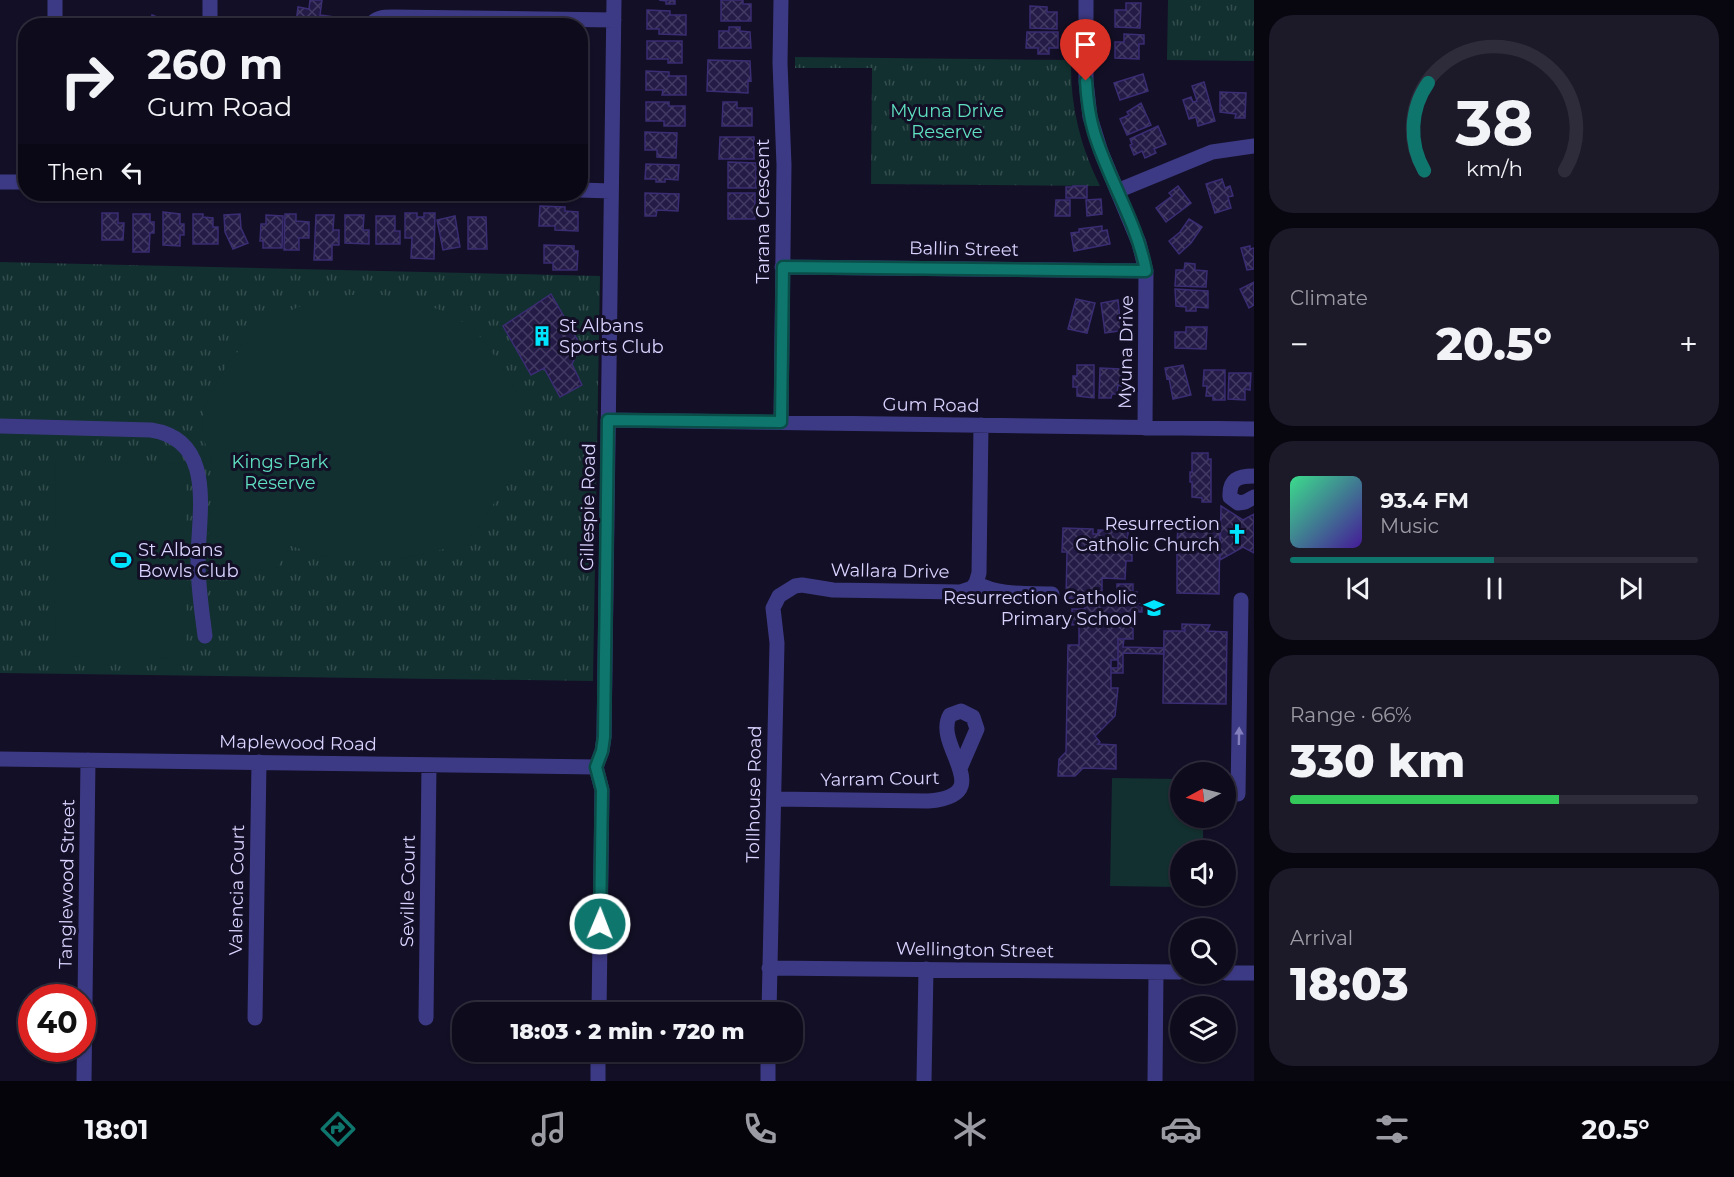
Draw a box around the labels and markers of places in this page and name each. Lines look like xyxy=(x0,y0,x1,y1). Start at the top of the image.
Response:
pin xyxy=(1060,19,1111,81)
place label: St Albans Sports Club xyxy=(559,315,664,358)
building icon: St Albans Sports Club xyxy=(530,324,554,348)
place label: Resurrection Catholic Church xyxy=(1075,513,1220,556)
church icon: Resurrection Catholic Church xyxy=(1225,522,1249,546)
place label: St Albans Bowls Club xyxy=(138,539,239,582)
sports icon: St Albans Bowls Club xyxy=(109,548,133,572)
place label: Resurrection Catholic Primary School xyxy=(943,587,1137,630)
school or university icon: Resurrection Catholic Primary School xyxy=(1142,596,1166,620)

